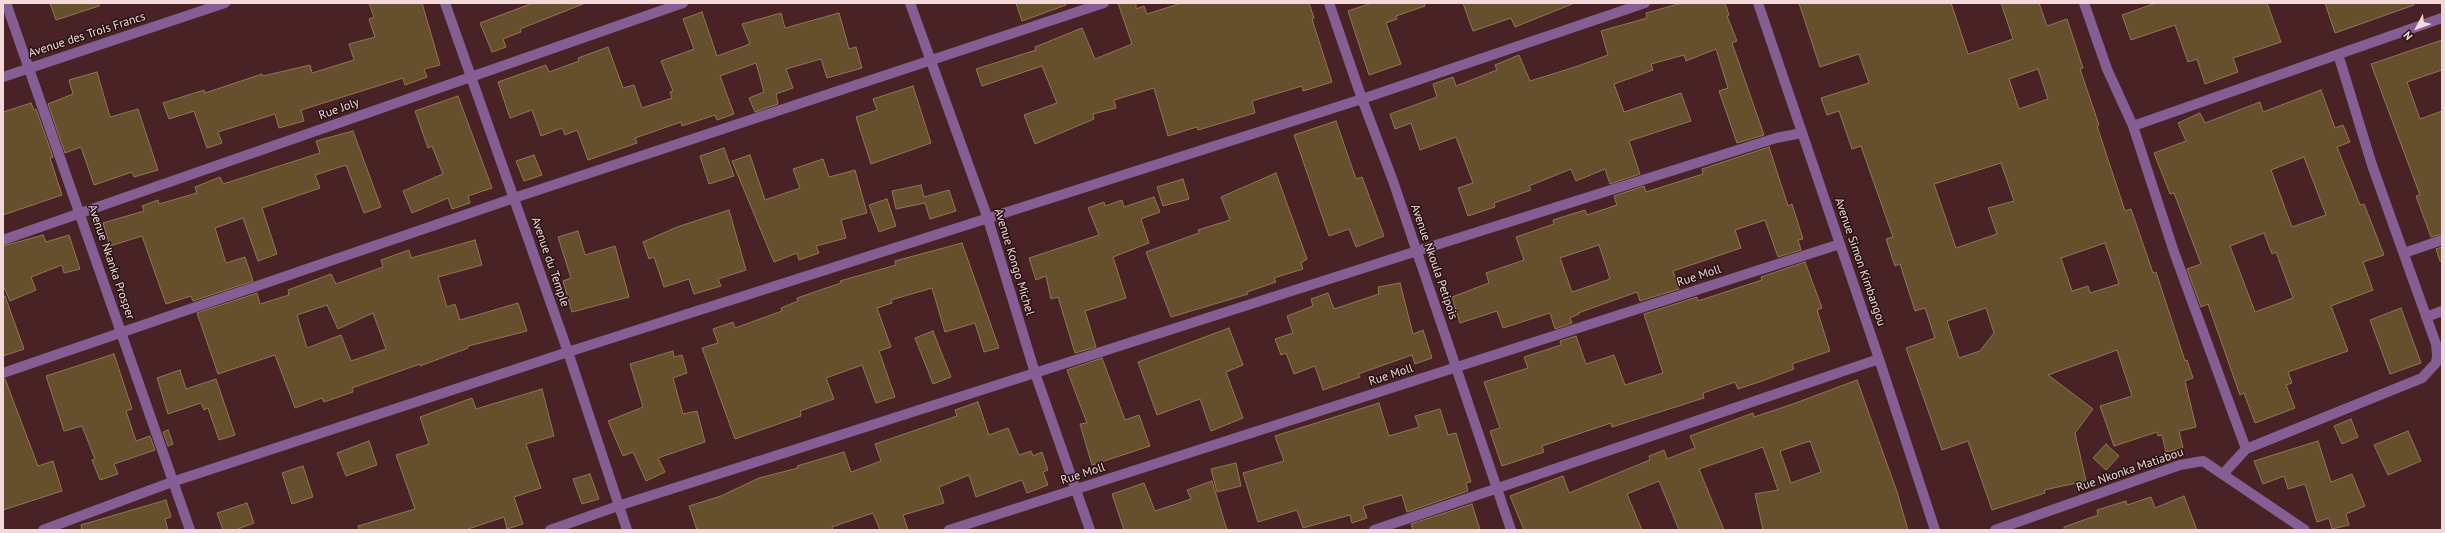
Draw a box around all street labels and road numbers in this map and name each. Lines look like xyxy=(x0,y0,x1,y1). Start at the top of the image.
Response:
street label: Avenue des Trois Francs xyxy=(27,9,147,61)
street label: Rue Joly xyxy=(317,95,361,123)
street label: Avenue Simon Kimbangou xyxy=(1831,196,1889,328)
street label: Avenue Nkanka Prosper xyxy=(85,203,137,321)
street label: Avenue Nkoula Petipois xyxy=(1408,203,1460,321)
street label: Avenue Kongo Michel xyxy=(991,207,1037,317)
street label: Avenue du Temple xyxy=(528,215,572,309)
street label: Rue Moll xyxy=(1675,262,1723,290)
street label: Rue Moll xyxy=(1367,361,1415,389)
street label: Rue Nkonka Matiabou xyxy=(2075,445,2185,495)
street label: Rue Moll xyxy=(1059,460,1107,488)

